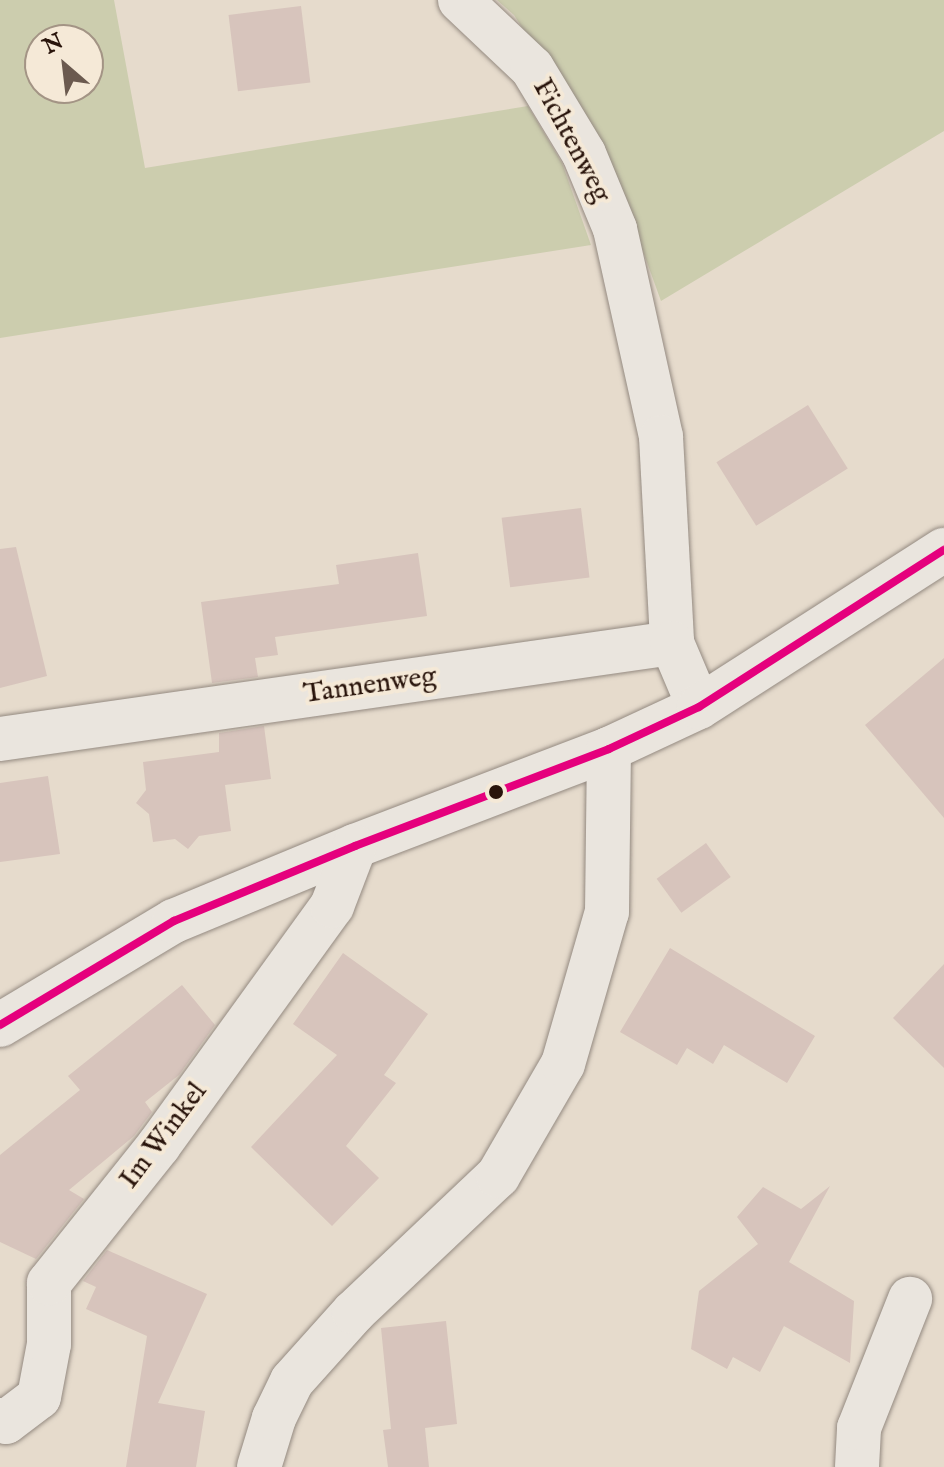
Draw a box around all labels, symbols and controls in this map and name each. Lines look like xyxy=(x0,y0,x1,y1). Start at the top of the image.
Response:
north arrow xyxy=(24,24,104,104)
text: N xyxy=(39,28,69,61)
street label: Fichtenweg xyxy=(524,73,618,209)
street label: Tannenweg xyxy=(301,660,439,712)
unlabelled marker xyxy=(488,784,504,800)
street label: Im Winkel xyxy=(113,1076,215,1196)

